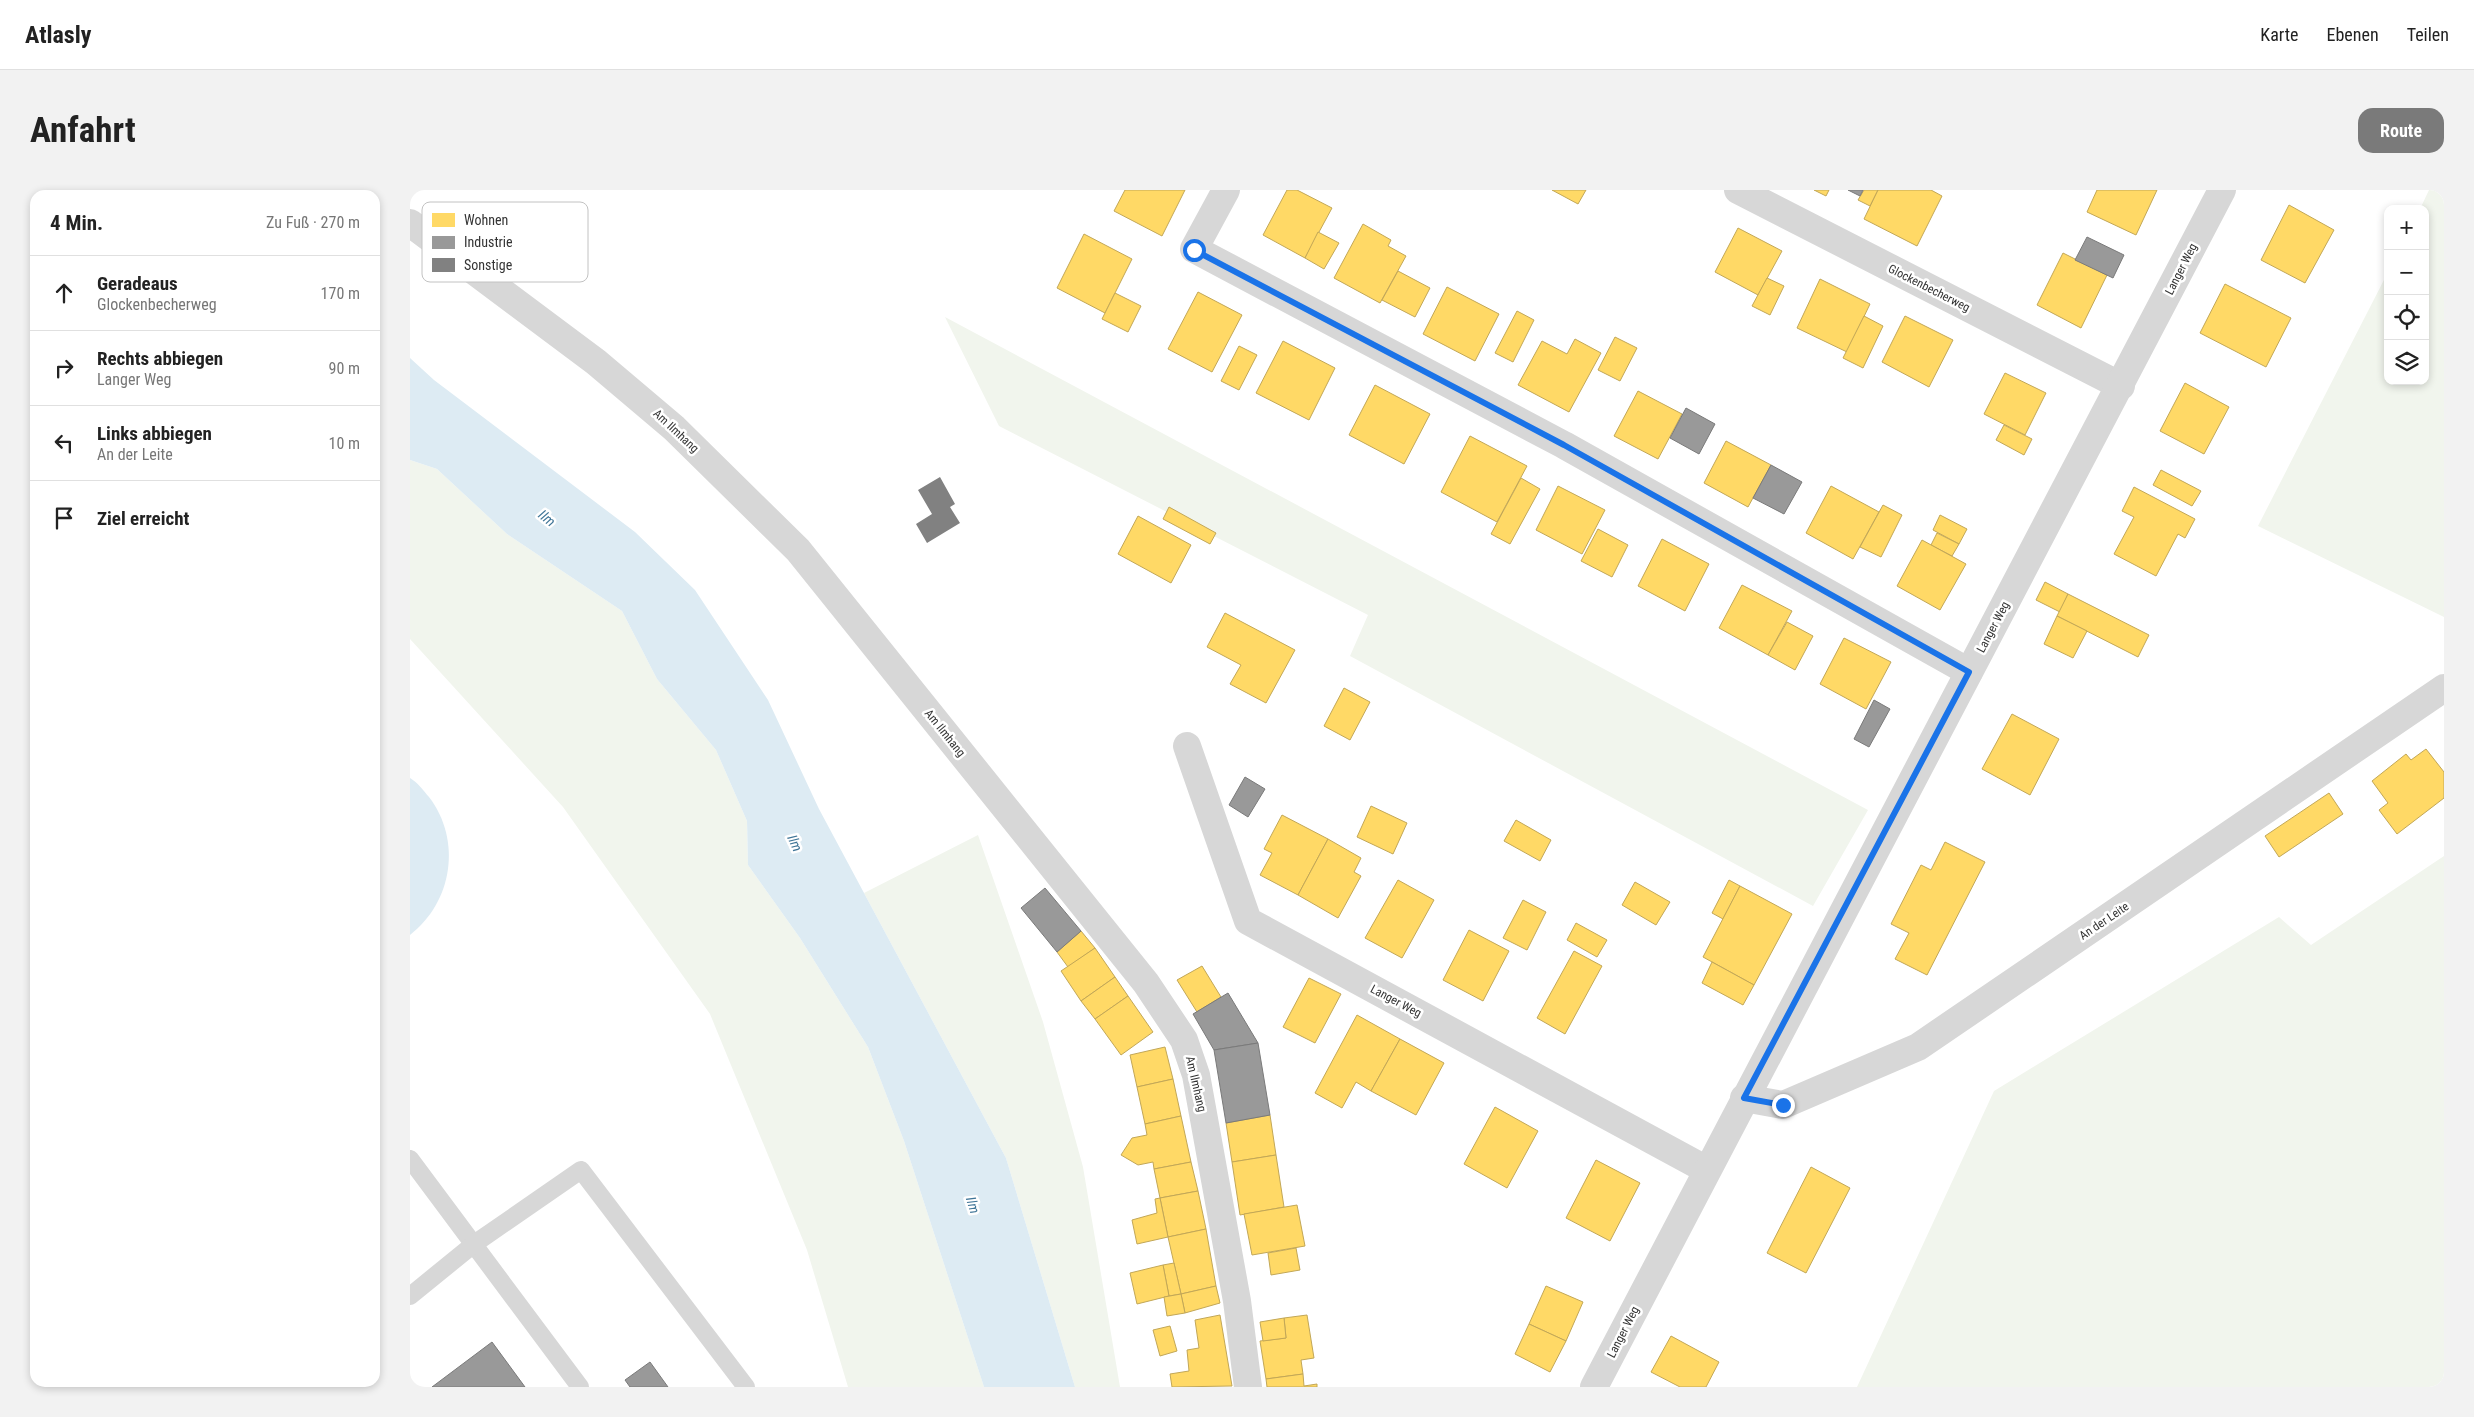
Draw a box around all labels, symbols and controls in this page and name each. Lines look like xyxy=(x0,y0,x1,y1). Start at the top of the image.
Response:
text: Atlasly xyxy=(25,21,91,49)
text: Karte xyxy=(2260,24,2299,45)
text: Ebenen xyxy=(2327,24,2379,45)
text: Teilen xyxy=(2407,24,2449,45)
button: Route xyxy=(2358,108,2444,153)
text: Anfahrt xyxy=(30,110,136,151)
legend xyxy=(422,202,588,282)
map controls xyxy=(2384,205,2429,385)
button: + xyxy=(2384,205,2429,250)
text: 4 Min. xyxy=(50,211,103,235)
text: Wohnen xyxy=(464,212,508,228)
text: Zu Fuß · 270 m xyxy=(266,213,360,232)
text: Industrie xyxy=(464,234,513,250)
route start xyxy=(1183,239,1206,262)
street label: Langer Weg xyxy=(2162,241,2200,297)
button: − xyxy=(2384,250,2429,295)
text: Sonstige xyxy=(464,257,513,273)
street label: Glockenbecherweg xyxy=(1886,261,1972,315)
text: Geradeaus xyxy=(97,272,178,295)
icon: ahead xyxy=(50,279,78,307)
text: 170 m xyxy=(321,284,360,303)
text: Glockenbecherweg xyxy=(97,295,217,314)
button: locate xyxy=(2384,295,2429,340)
button: layers xyxy=(2384,340,2429,385)
text: Rechts abbiegen xyxy=(97,347,223,370)
icon: right xyxy=(50,354,78,382)
text: 90 m xyxy=(328,359,360,378)
text: Langer Weg xyxy=(97,370,171,389)
street label: Am Ilmhang xyxy=(650,407,702,456)
text: Links abbiegen xyxy=(97,422,212,445)
icon: left xyxy=(50,429,78,457)
text: 10 m xyxy=(328,434,360,453)
text: An der Leite xyxy=(97,445,173,464)
icon: arrive xyxy=(50,504,78,532)
text: Ziel erreicht xyxy=(97,507,189,530)
water label: Ilm xyxy=(535,507,559,529)
street label: Langer Weg xyxy=(1974,599,2012,655)
street label: Am Ilmhang xyxy=(922,707,968,760)
water label: Ilm xyxy=(784,832,806,854)
street label: An der Leite xyxy=(2077,899,2132,943)
street label: Langer Weg xyxy=(1368,982,1424,1020)
street label: Am Ilmhang xyxy=(1183,1055,1209,1113)
route end xyxy=(1772,1094,1795,1117)
water label: Ilm xyxy=(963,1195,983,1215)
street label: Langer Weg xyxy=(1604,1304,1642,1360)

